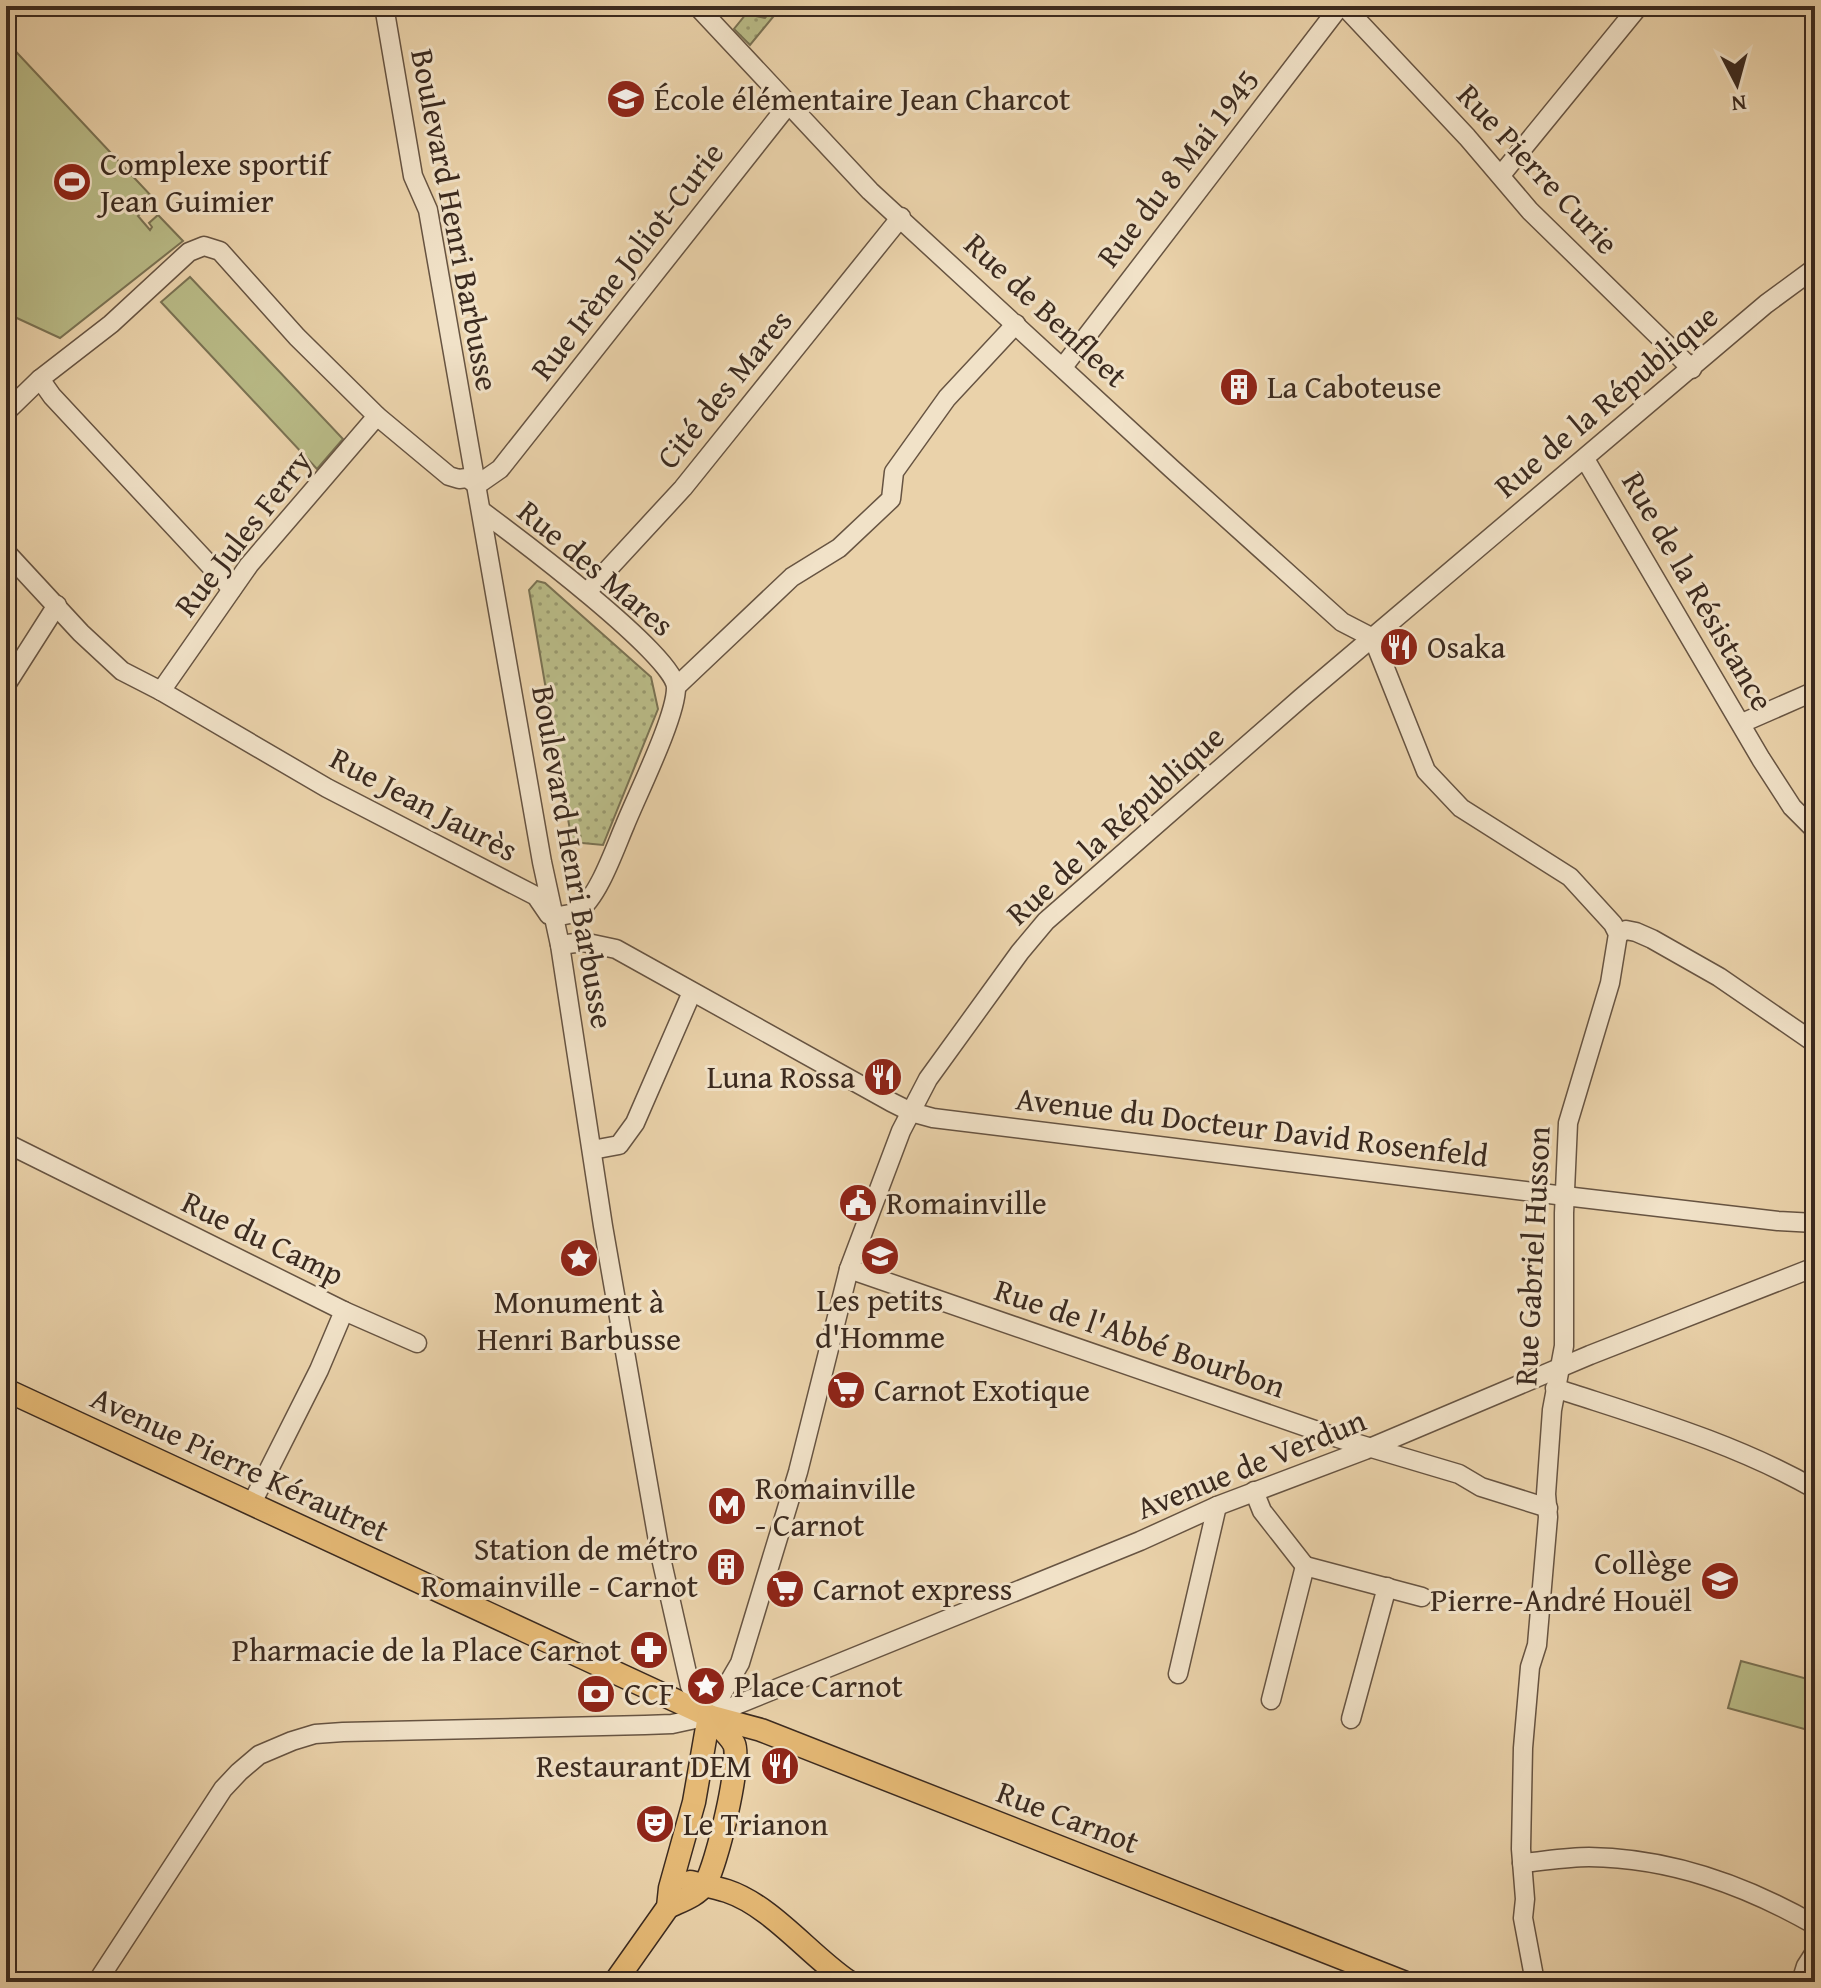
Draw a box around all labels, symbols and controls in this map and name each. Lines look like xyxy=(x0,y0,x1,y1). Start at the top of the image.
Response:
north arrow xyxy=(1697,44,1777,124)
street label: Boulevard Henri Barbusse xyxy=(399,45,512,395)
street label: Rue du 8 Mai 1945 xyxy=(1085,58,1270,277)
street label: Rue Pierre Curie xyxy=(1447,73,1630,265)
place label: École élémentaire Jean Charcot xyxy=(654,75,1070,122)
school or university icon: École élémentaire Jean Charcot xyxy=(605,78,647,120)
text: N xyxy=(1730,87,1748,121)
street label: Rue Irène Joliot-Curie xyxy=(519,132,735,390)
place label: Complexe sportif Jean Guimier xyxy=(96,140,332,224)
sports icon: Complexe sportif Jean Guimier xyxy=(51,161,93,203)
street label: Rue de Benfleet xyxy=(954,221,1139,398)
street label: Rue de la République xyxy=(1483,293,1728,509)
street label: Cité des Mares xyxy=(645,299,803,479)
place label: La Caboteuse xyxy=(1267,363,1442,410)
building icon: La Caboteuse xyxy=(1218,366,1260,408)
street label: Rue Jules Ferry xyxy=(162,439,323,626)
street label: Rue de la Résistance xyxy=(1611,462,1786,719)
street label: Rue des Mares xyxy=(508,488,685,647)
place label: Osaka xyxy=(1427,623,1506,670)
restaurant icon: Osaka xyxy=(1378,626,1420,668)
street label: Boulevard Henri Barbusse xyxy=(520,682,627,1032)
street label: Rue de la République xyxy=(995,714,1234,936)
street label: Rue Jean Jaurès xyxy=(322,734,526,873)
place label: Luna Rossa xyxy=(707,1053,855,1100)
restaurant icon: Luna Rossa xyxy=(862,1056,904,1098)
street label: Avenue du Docteur David Rosenfeld xyxy=(1013,1074,1491,1179)
street label: Rue Gabriel Husson xyxy=(1501,1125,1562,1387)
street label: Rue du Camp xyxy=(174,1178,352,1297)
place label: Romainville xyxy=(886,1179,1047,1226)
public building icon: Romainville xyxy=(837,1182,879,1224)
school or university icon: Les petits d'Homme xyxy=(859,1235,901,1277)
place icon: Monument à Henri Barbusse xyxy=(558,1237,600,1279)
street label: Rue de l'Abbé Bourbon xyxy=(989,1266,1292,1409)
place label: Les petits d'Homme xyxy=(815,1276,945,1360)
place label: Monument à Henri Barbusse xyxy=(477,1278,681,1362)
place label: Carnot Exotique xyxy=(874,1366,1090,1413)
supermarket icon: Carnot Exotique xyxy=(825,1369,867,1411)
street label: Avenue Pierre Kérautret xyxy=(83,1374,397,1553)
street label: Avenue de Verdun xyxy=(1129,1396,1373,1531)
place label: Romainville - Carnot xyxy=(755,1464,916,1548)
metro station icon: Romainville - Carnot xyxy=(706,1485,748,1527)
place label: Station de métro Romainville - Carnot xyxy=(421,1525,698,1609)
place label: Collège Pierre-André Houël xyxy=(1430,1539,1692,1623)
building icon: Station de métro Romainville - Carnot xyxy=(705,1546,747,1588)
school or university icon: Collège Pierre-André Houël xyxy=(1699,1560,1741,1602)
place label: Carnot express xyxy=(813,1565,1013,1612)
supermarket icon: Carnot express xyxy=(764,1568,806,1610)
place label: Pharmacie de la Place Carnot xyxy=(232,1626,621,1673)
pharmacy icon: Pharmacie de la Place Carnot xyxy=(628,1629,670,1671)
place label: Place Carnot xyxy=(734,1662,903,1709)
place icon: Place Carnot xyxy=(685,1665,727,1707)
place label: CCF xyxy=(624,1670,674,1717)
bank icon: CCF xyxy=(575,1673,617,1715)
place label: Restaurant DEM xyxy=(536,1742,752,1789)
restaurant icon: Restaurant DEM xyxy=(759,1745,801,1787)
street label: Rue Carnot xyxy=(990,1768,1146,1865)
place label: Le Trianon xyxy=(683,1800,828,1847)
theatre icon: Le Trianon xyxy=(634,1803,676,1845)

